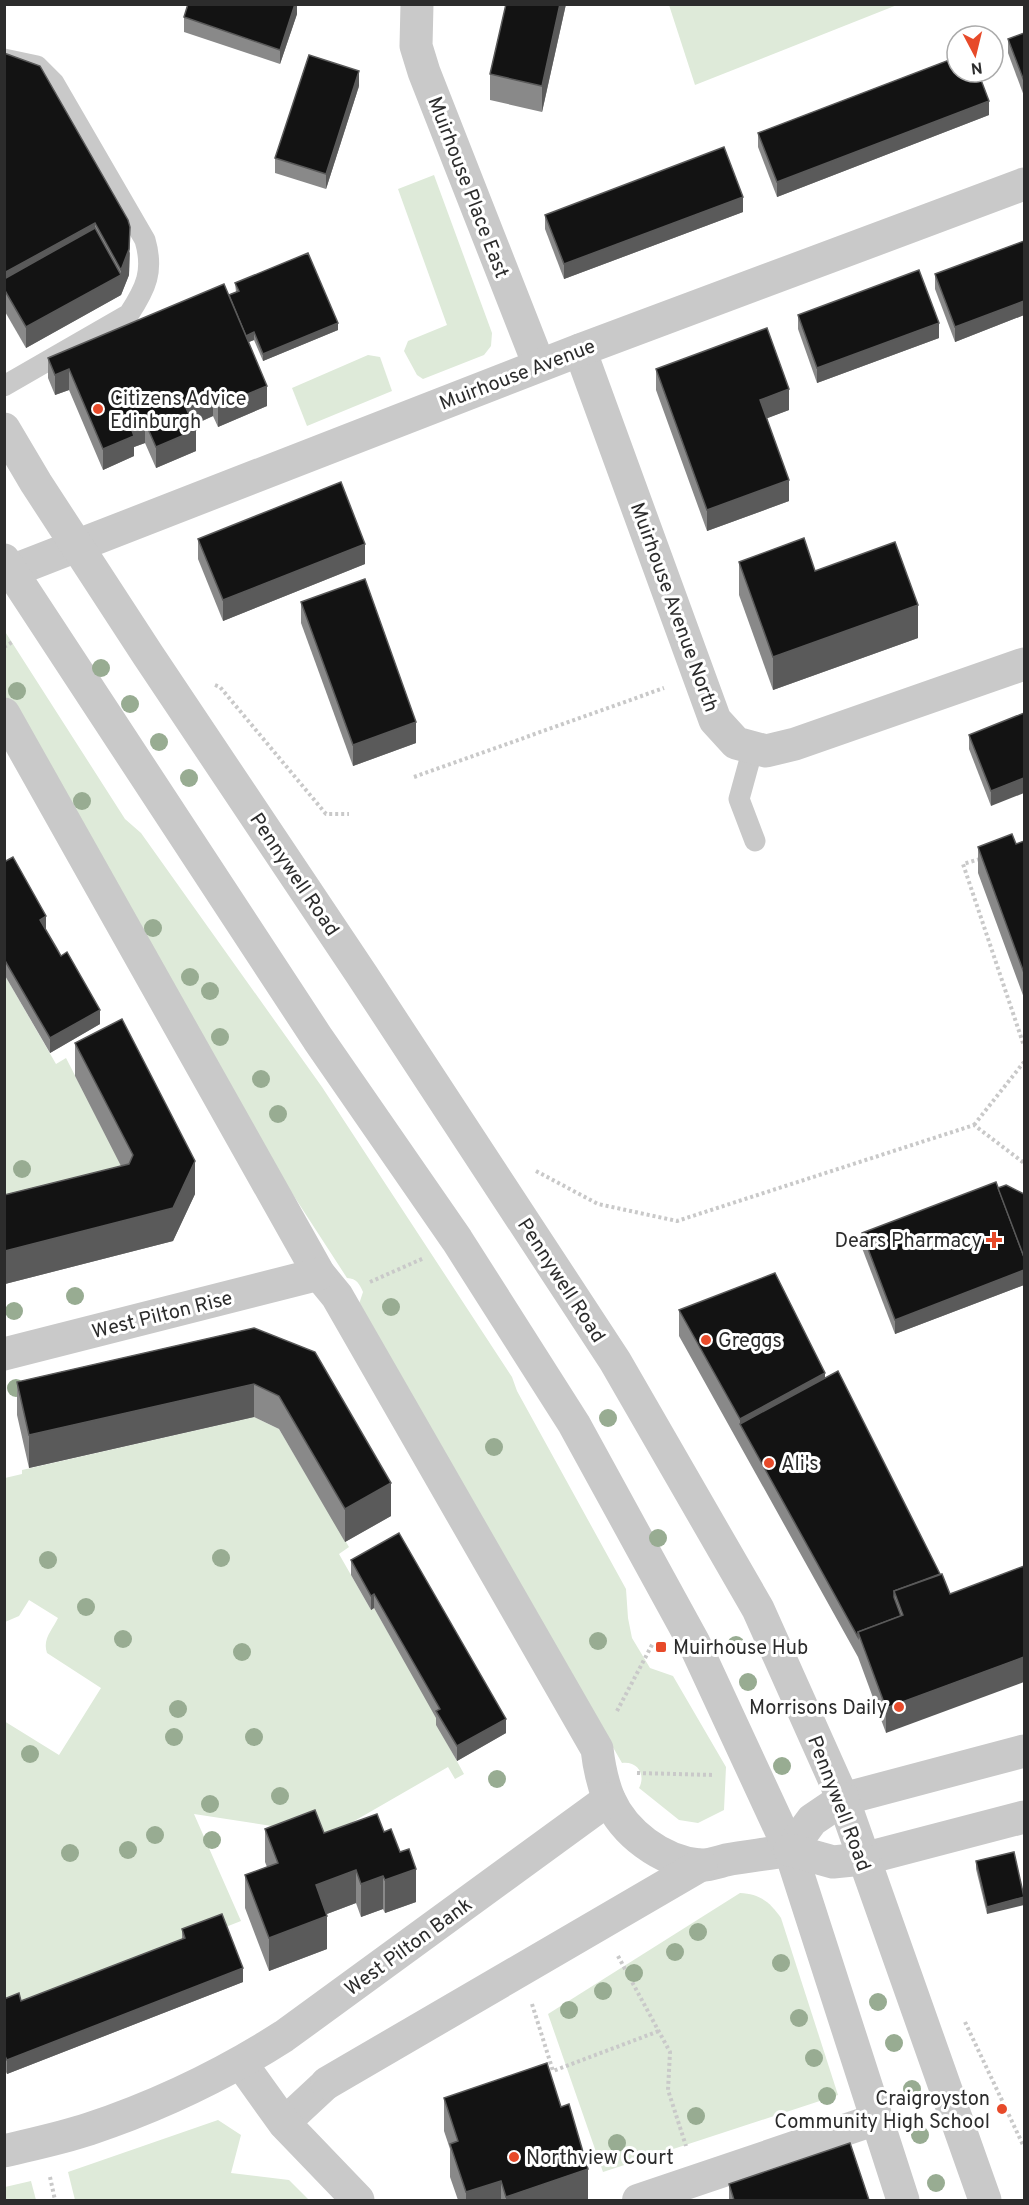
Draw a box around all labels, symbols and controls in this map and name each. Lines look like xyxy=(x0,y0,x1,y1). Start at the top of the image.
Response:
north arrow xyxy=(945,24,1005,84)
text: N xyxy=(970,56,984,78)
street label: Muirhouse Place East xyxy=(421,93,514,282)
street label: Muirhouse Avenue xyxy=(436,334,599,418)
place label: Citizens Advice Edinburgh xyxy=(110,387,247,436)
marker: Citizens Advice Edinburgh xyxy=(91,402,105,416)
street label: Muirhouse Avenue North xyxy=(623,499,723,716)
street label: Pennywell Road xyxy=(243,808,344,942)
street label: Pennywell Road xyxy=(510,1214,610,1348)
place label: Dears Pharmacy xyxy=(834,1229,982,1255)
marker: Dears Pharmacy xyxy=(987,1233,1001,1247)
street label: West Pilton Rise xyxy=(89,1286,236,1346)
place label: Greggs xyxy=(718,1329,782,1355)
marker: Greggs xyxy=(699,1333,713,1347)
place label: Ali's xyxy=(781,1452,819,1478)
marker: Ali's xyxy=(762,1456,776,1470)
place label: Muirhouse Hub xyxy=(673,1636,808,1662)
marker: Muirhouse Hub xyxy=(654,1640,668,1654)
place label: Morrisons Daily xyxy=(749,1696,887,1722)
marker: Morrisons Daily xyxy=(892,1700,906,1714)
street label: Pennywell Road xyxy=(800,1732,876,1875)
street label: West Pilton Bank xyxy=(340,1893,478,2003)
place label: Craigroyston Community High School xyxy=(774,2087,990,2136)
marker: Craigroyston Community High School xyxy=(995,2102,1009,2116)
place label: Northview Court xyxy=(526,2146,674,2172)
marker: Northview Court xyxy=(507,2150,521,2164)

